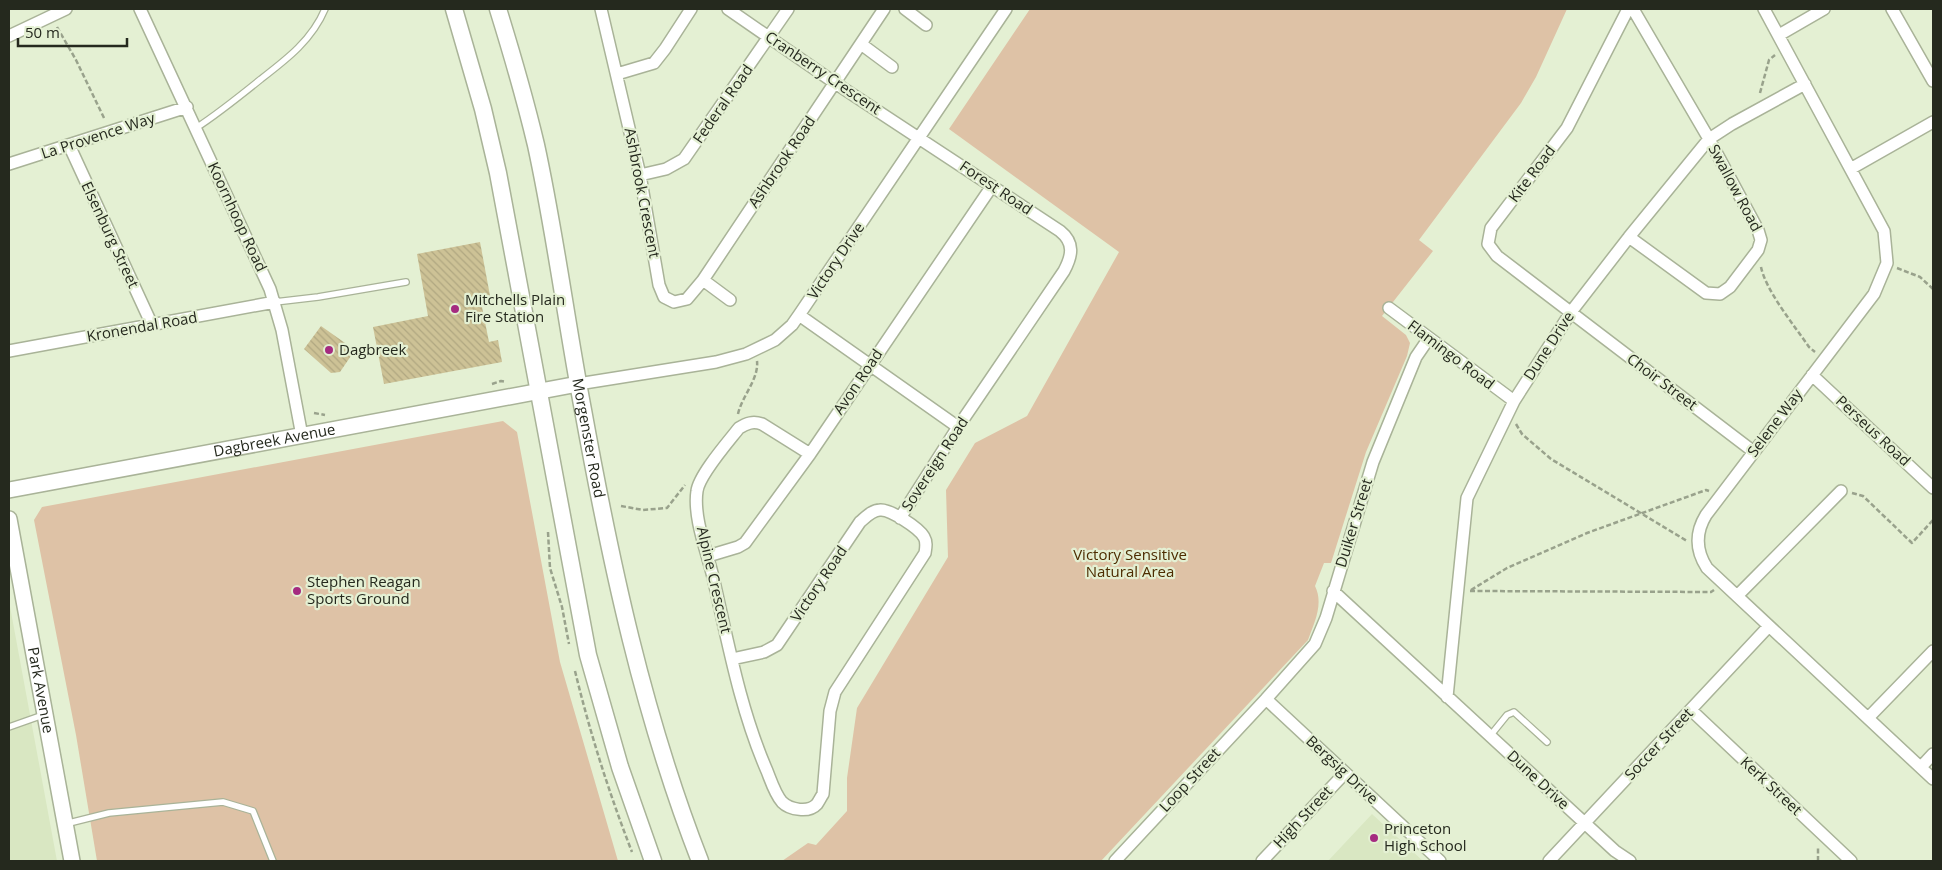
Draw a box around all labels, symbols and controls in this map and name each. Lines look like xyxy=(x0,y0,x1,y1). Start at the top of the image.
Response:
scale bar xyxy=(18,15,126,47)
text: 50 m xyxy=(25,22,60,42)
street label: Cranberry Crescent xyxy=(762,26,885,118)
street label: Federal Road xyxy=(688,60,757,147)
street label: La Provence Way xyxy=(38,107,158,163)
street label: Ashbrook Road xyxy=(743,112,819,211)
street label: Ashbrook Crescent xyxy=(621,126,665,260)
street label: Swallow Road xyxy=(1704,140,1767,235)
street label: Kite Road xyxy=(1503,141,1559,206)
street label: Forest Road xyxy=(956,156,1037,219)
street label: Koornhoop Road xyxy=(204,159,272,275)
street label: Elsenburg Street xyxy=(77,178,144,291)
street label: Victory Drive xyxy=(802,218,868,303)
place label: Mitchells Plain Fire Station xyxy=(465,289,565,326)
marker: Mitchells Plain Fire Station xyxy=(449,303,461,315)
street label: Kronendal Road xyxy=(85,306,199,346)
street label: Dune Drive xyxy=(1518,307,1578,384)
street label: Flamingo Road xyxy=(1404,315,1499,393)
place label: Dagbreek xyxy=(339,339,407,359)
marker: Dagbreek xyxy=(323,344,335,356)
street label: Avon Road xyxy=(828,345,886,418)
street label: Choir Street xyxy=(1623,348,1702,414)
street label: Morgenster Road xyxy=(568,377,610,500)
street label: Selene Way xyxy=(1742,384,1807,460)
street label: Perseus Road xyxy=(1832,390,1915,470)
street label: Sovereign Road xyxy=(896,412,972,514)
street label: Dagbreek Avenue xyxy=(212,418,337,461)
street label: Duiker Street xyxy=(1330,476,1376,570)
street label: Alpine Crescent xyxy=(693,524,737,635)
street label: Victory Road xyxy=(785,542,851,625)
park label: Victory Sensitive Natural Area xyxy=(1073,544,1187,581)
place label: Stephen Reagan Sports Ground xyxy=(307,571,421,608)
marker: Stephen Reagan Sports Ground xyxy=(291,585,303,597)
street label: Park Avenue xyxy=(24,645,59,735)
street label: Soccer Street xyxy=(1620,703,1697,784)
street label: Bergsig Drive xyxy=(1302,731,1383,808)
street label: Loop Street xyxy=(1154,743,1224,816)
street label: Dune Drive xyxy=(1503,745,1574,813)
street label: Kerk Street xyxy=(1737,752,1807,819)
street label: High Street xyxy=(1268,781,1336,852)
place label: Princeton High School xyxy=(1384,818,1467,855)
marker: Princeton High School xyxy=(1368,832,1380,844)

